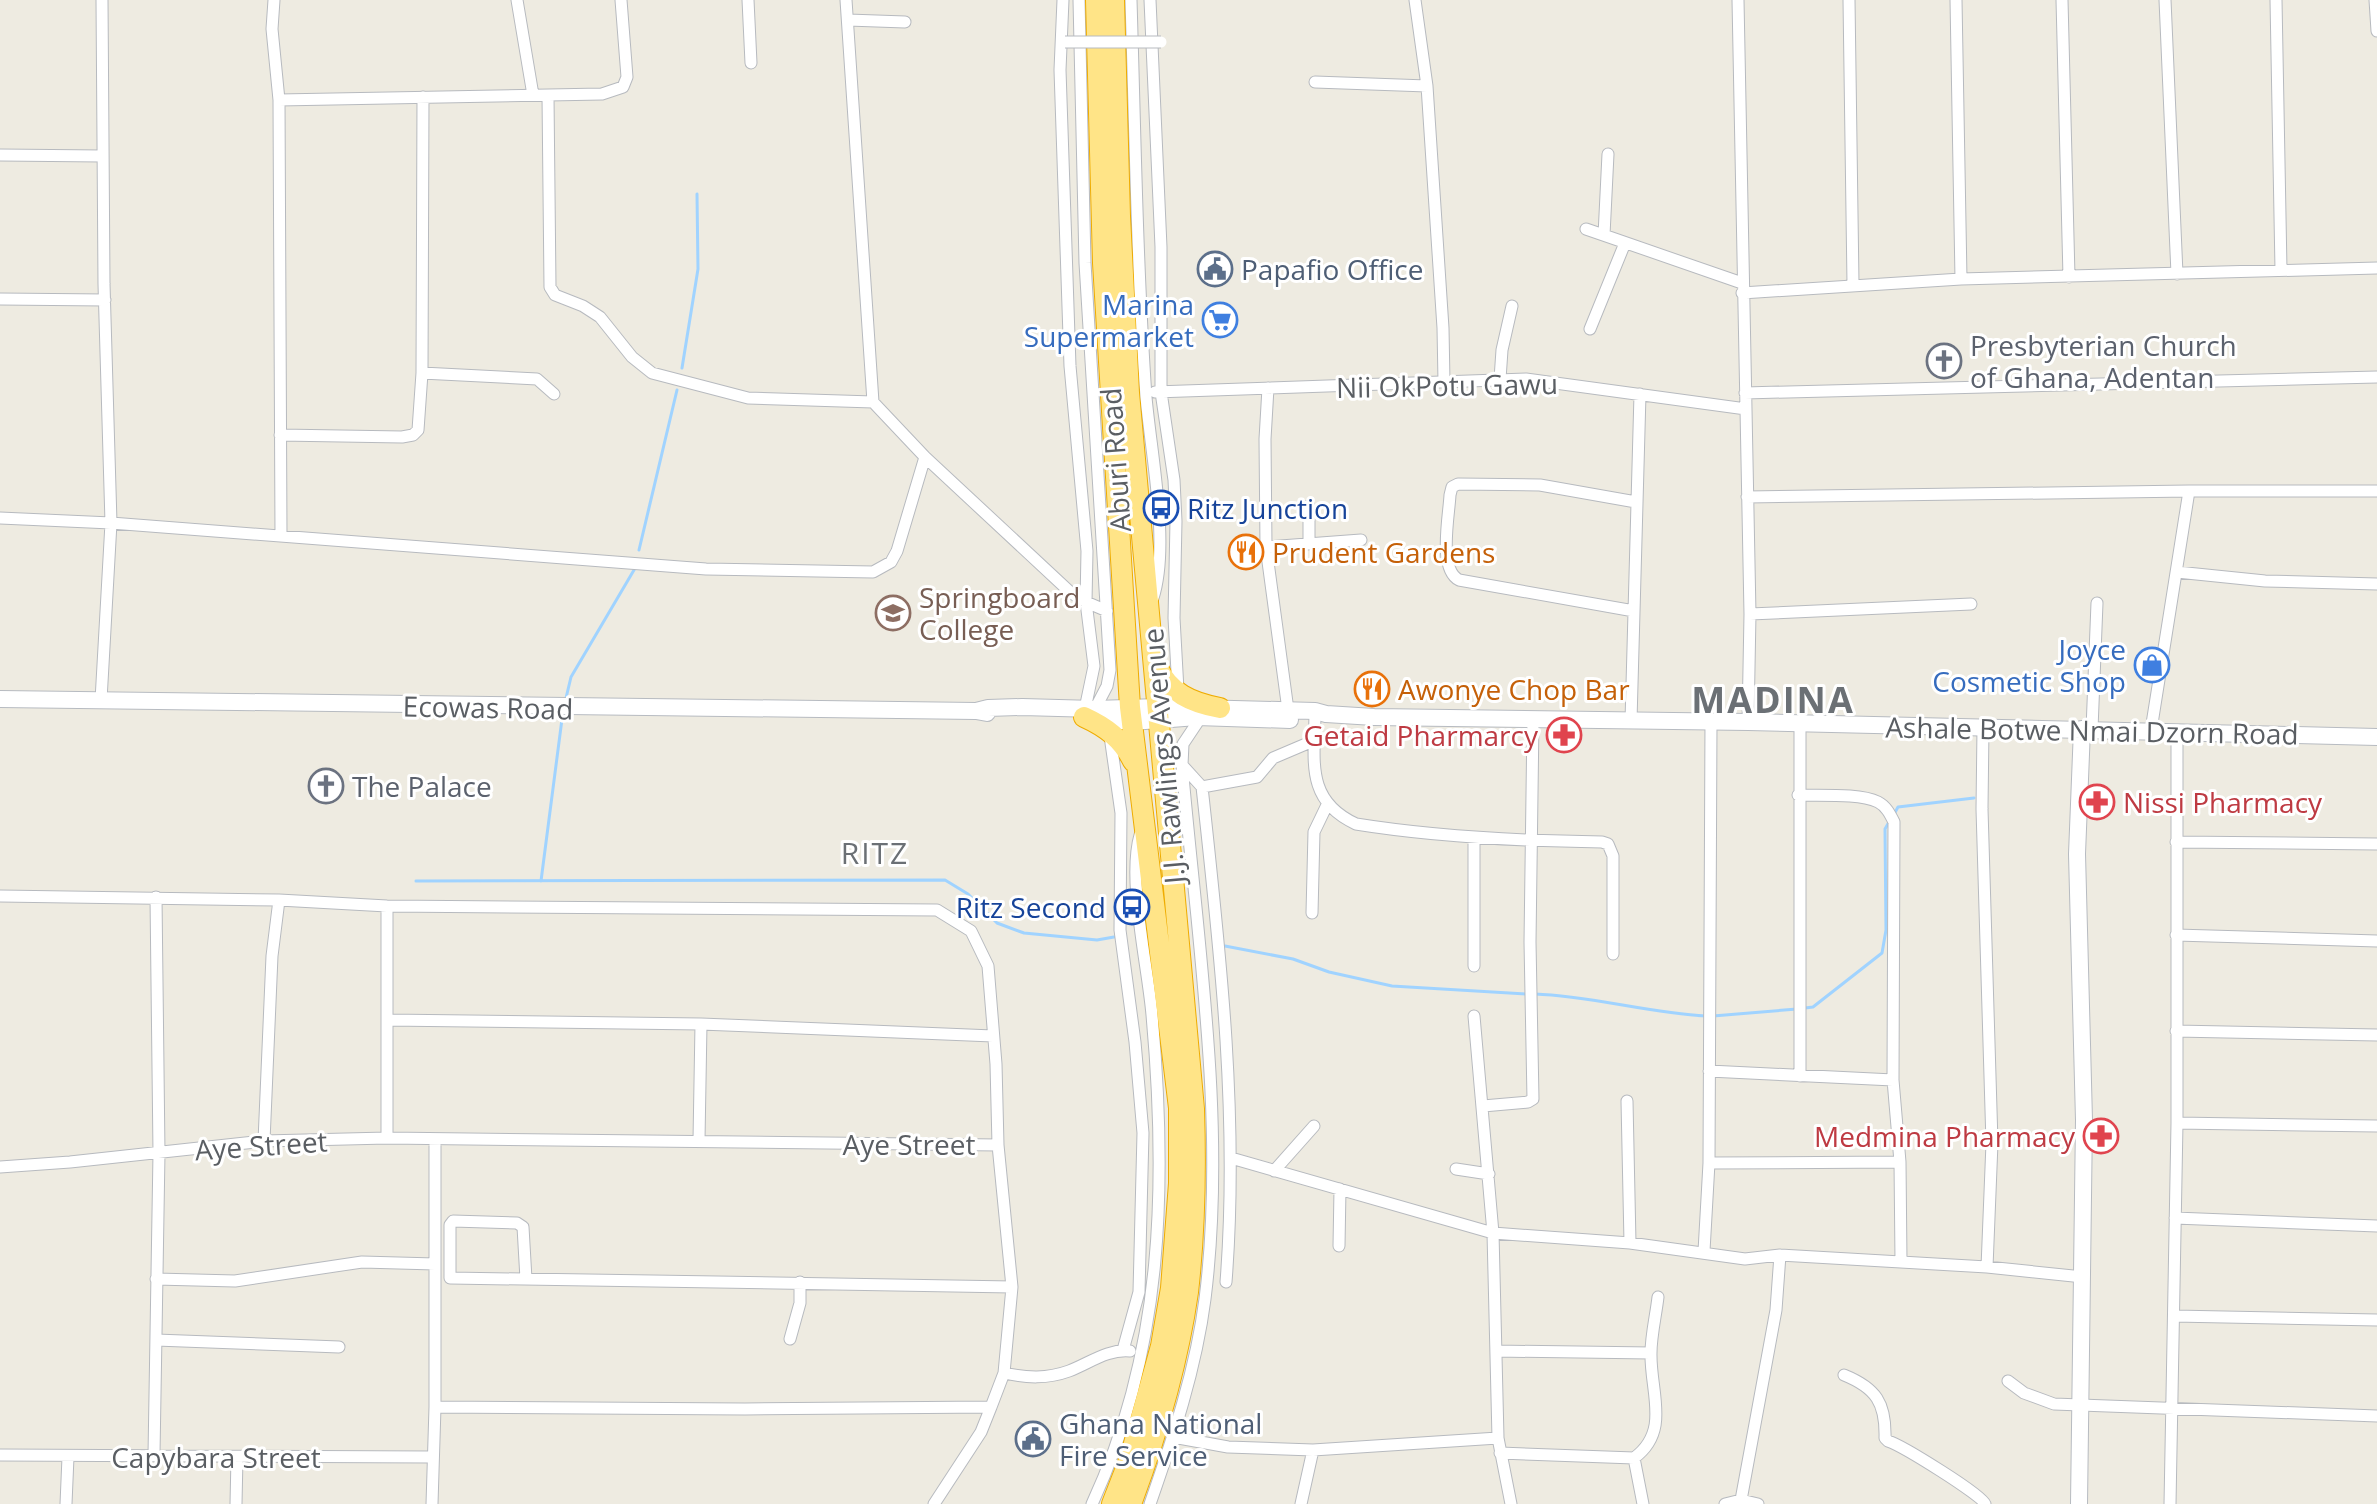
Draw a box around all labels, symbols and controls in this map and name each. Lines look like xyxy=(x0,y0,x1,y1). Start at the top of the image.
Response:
public building icon: Papafio Office xyxy=(1196,250,1234,288)
place label: Papafio Office xyxy=(1241,250,1424,288)
place label: Marina Supermarket xyxy=(1024,285,1194,355)
supermarket icon: Marina Supermarket xyxy=(1201,301,1239,339)
place label: Presbyterian Church of Ghana, Adentan xyxy=(1970,326,2237,396)
church icon: Presbyterian Church of Ghana, Adentan xyxy=(1925,342,1963,380)
street label: Nii OkPotu Gawu xyxy=(1336,364,1558,406)
street label: Aburi Road xyxy=(1091,387,1139,533)
bus stop icon: Ritz Junction xyxy=(1142,489,1180,527)
place label: Ritz Junction xyxy=(1187,489,1348,527)
restaurant icon: Prudent Gardens xyxy=(1227,533,1265,571)
place label: Prudent Gardens xyxy=(1272,533,1495,571)
place label: Springboard College xyxy=(919,578,1080,648)
school or university icon: Springboard College xyxy=(874,594,912,632)
street label: J.J. Rawlings Avenue xyxy=(1133,627,1193,888)
place label: Joyce Cosmetic Shop xyxy=(1932,630,2126,700)
shop icon: Joyce Cosmetic Shop xyxy=(2133,646,2171,684)
restaurant icon: Awonye Chop Bar xyxy=(1353,670,1391,708)
place label: Awonye Chop Bar xyxy=(1398,670,1630,708)
district label: MADINA xyxy=(1691,675,1855,724)
street label: Ecowas Road xyxy=(402,687,574,727)
street label: Ashale Botwe Nmai Dzorn Road xyxy=(1885,707,2299,753)
place label: Getaid Pharmarcy xyxy=(1304,716,1539,754)
pharmacy icon: Getaid Pharmarcy xyxy=(1545,716,1583,754)
church icon: The Palace xyxy=(307,767,345,805)
place label: The Palace xyxy=(352,767,492,805)
pharmacy icon: Nissi Pharmacy xyxy=(2078,783,2116,821)
place label: Nissi Pharmacy xyxy=(2123,783,2323,821)
district label: RITZ xyxy=(841,832,909,873)
place label: Ritz Second xyxy=(956,888,1106,926)
bus stop icon: Ritz Second xyxy=(1113,888,1151,926)
place label: Medmina Pharmacy xyxy=(1814,1117,2076,1155)
pharmacy icon: Medmina Pharmacy xyxy=(2082,1117,2120,1155)
street label: Aye Street xyxy=(193,1121,329,1169)
street label: Aye Street xyxy=(843,1125,975,1163)
place label: Ghana National Fire Service xyxy=(1059,1404,1262,1474)
public building icon: Ghana National Fire Service xyxy=(1014,1420,1052,1458)
street label: Capybara Street xyxy=(111,1438,321,1476)

